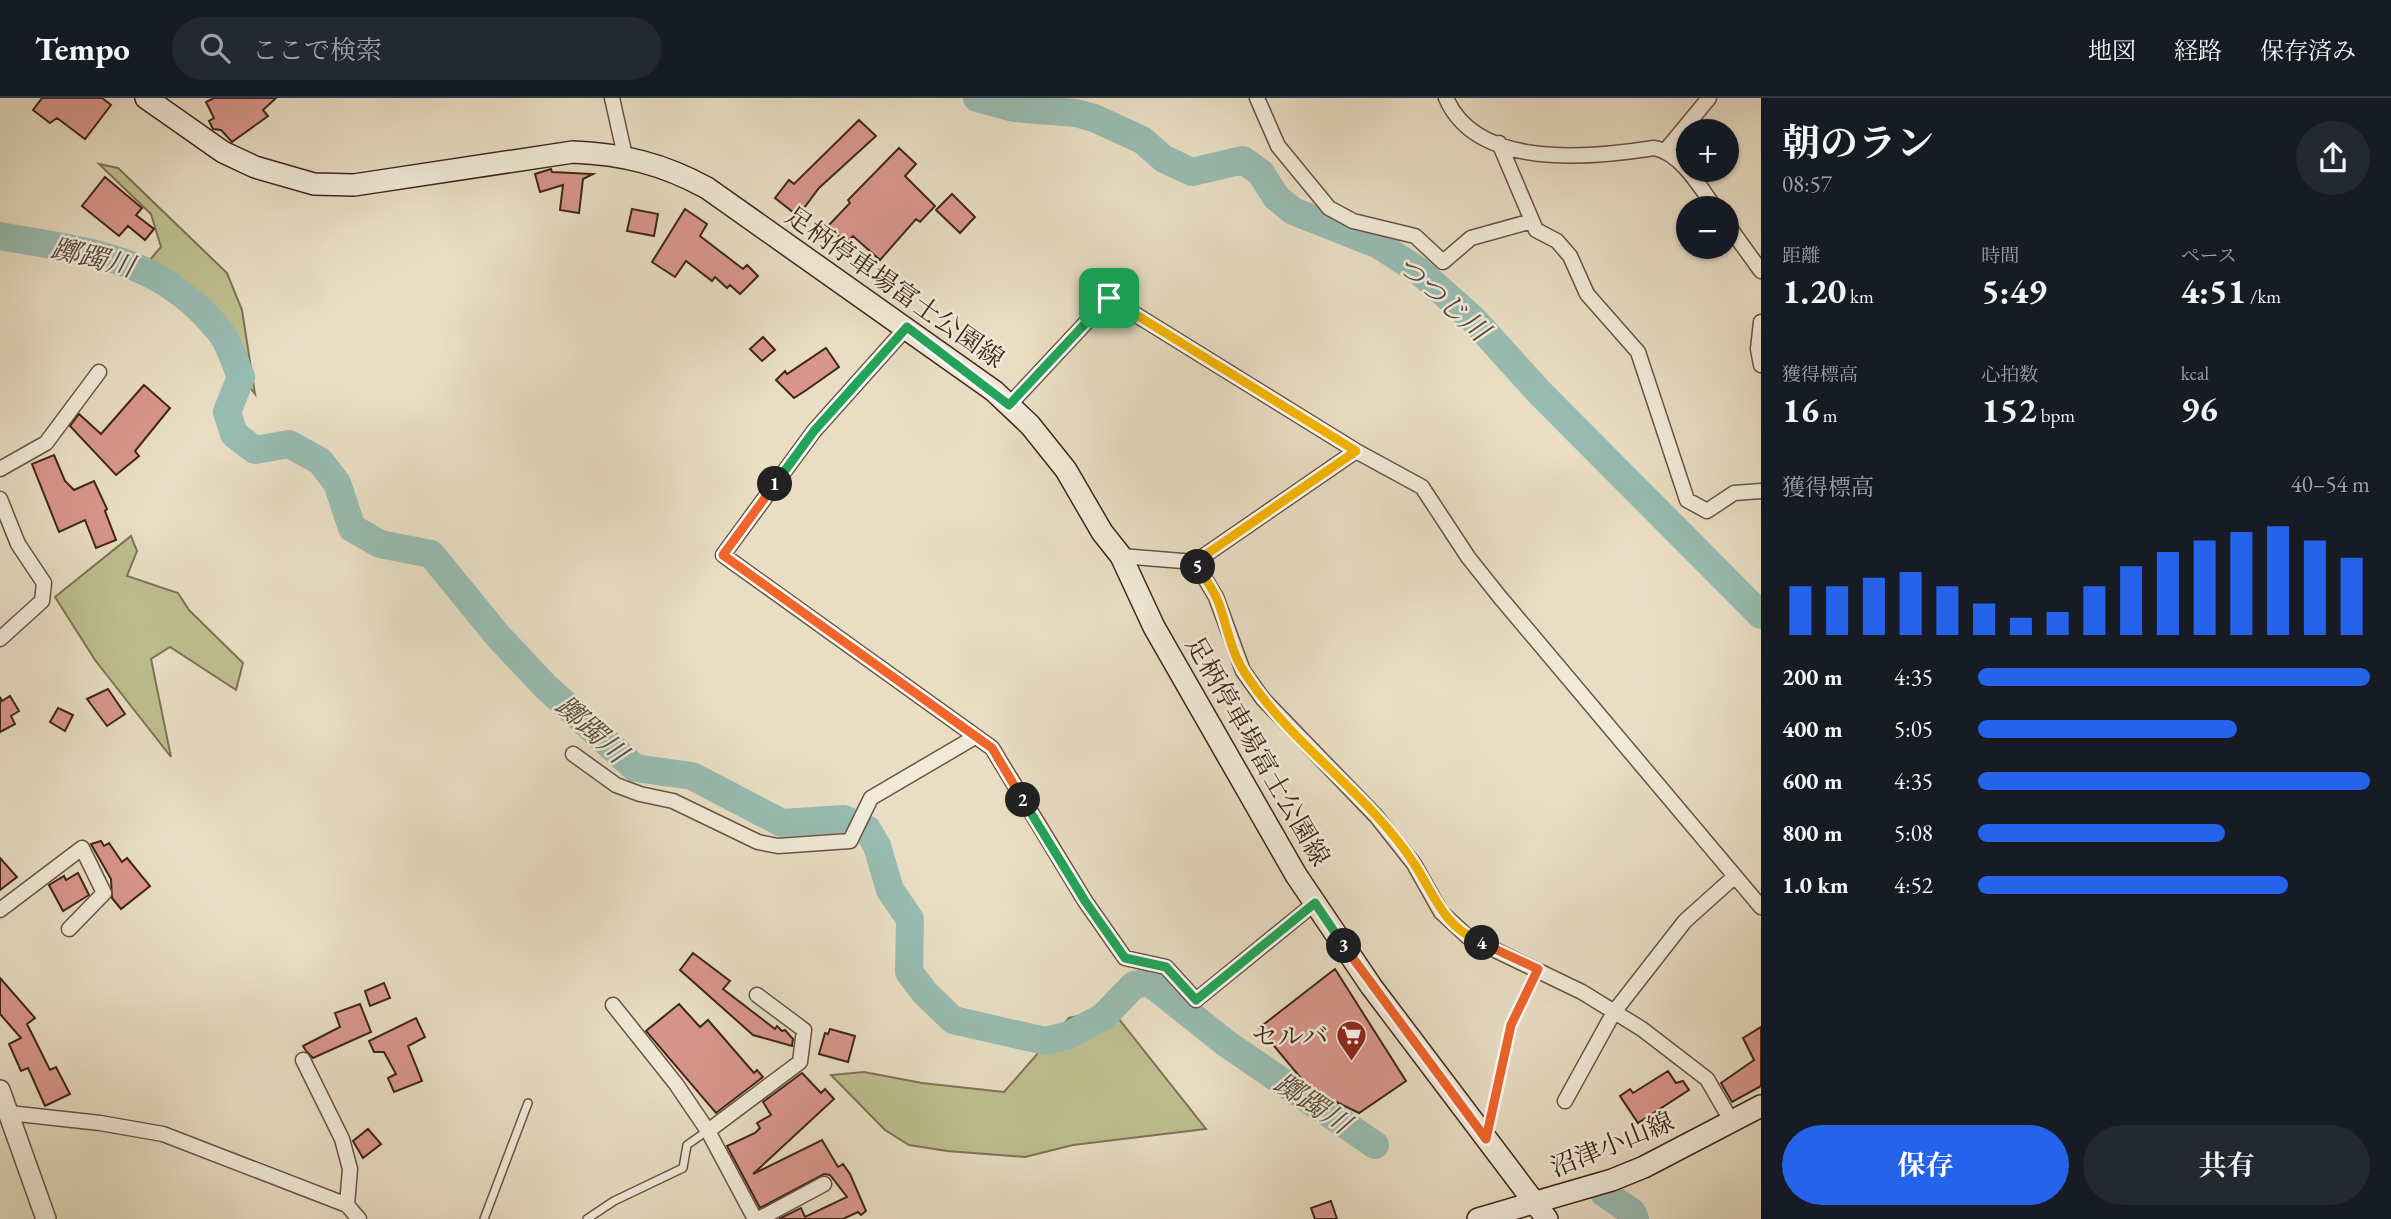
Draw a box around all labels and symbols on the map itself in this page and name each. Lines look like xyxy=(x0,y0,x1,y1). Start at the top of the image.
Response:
street label: 足柄停車場富士公園線 xyxy=(779,199,1011,375)
water label: 躑躅川 xyxy=(48,229,141,285)
water label: つつじ川 xyxy=(1389,248,1499,350)
pin xyxy=(1079,268,1139,328)
pin: 1 xyxy=(758,466,792,502)
pin: 5 xyxy=(1180,550,1216,584)
street label: 足柄停車場富士公園線 xyxy=(1178,630,1338,872)
water label: 躑躅川 xyxy=(549,688,637,772)
pin: 2 xyxy=(1006,782,1040,818)
pin: 4 xyxy=(1464,926,1500,960)
pin: 3 xyxy=(1326,928,1362,964)
place label: セルバ xyxy=(1252,1019,1328,1053)
supermarket icon: セルバ xyxy=(1334,1019,1368,1063)
water label: 躑躅川 xyxy=(1268,1065,1360,1143)
street label: 沼津小山線 xyxy=(1545,1104,1679,1184)

